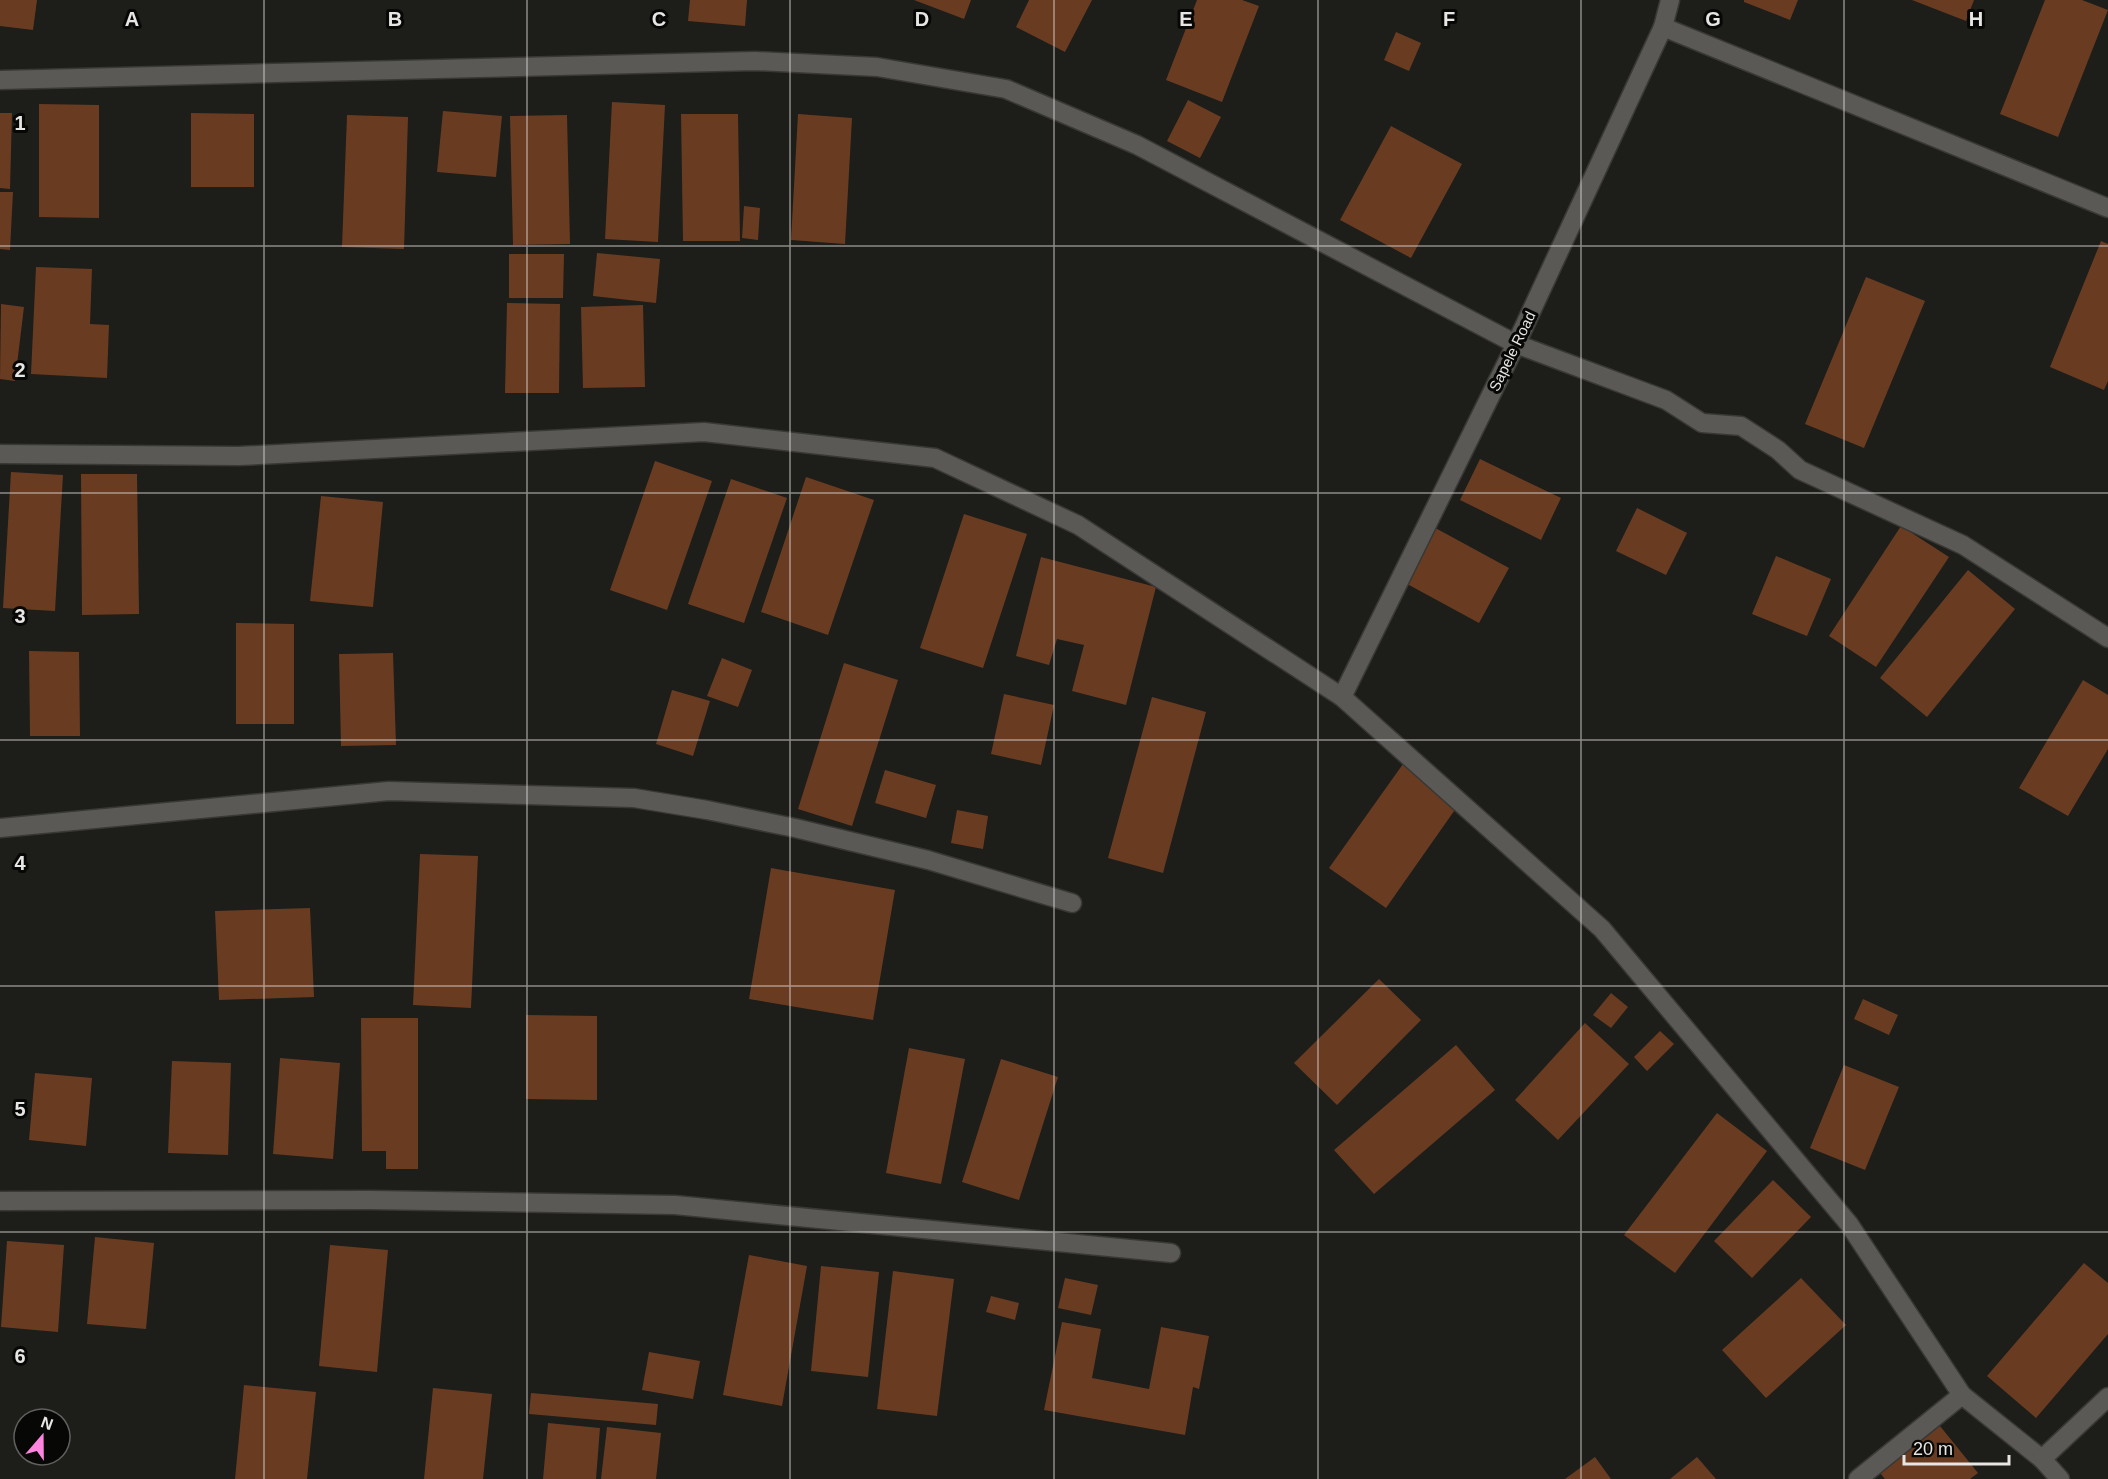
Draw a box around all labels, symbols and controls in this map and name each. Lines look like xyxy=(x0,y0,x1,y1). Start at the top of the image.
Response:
text: A xyxy=(125,8,139,30)
text: B xyxy=(388,8,402,30)
text: C xyxy=(652,8,666,30)
text: D xyxy=(915,8,929,30)
text: E xyxy=(1179,8,1193,30)
text: F xyxy=(1443,8,1455,30)
text: G xyxy=(1705,8,1721,30)
text: H xyxy=(1969,8,1983,30)
text: 1 xyxy=(14,112,26,134)
street label: Sapele Road xyxy=(1485,308,1539,394)
text: 2 xyxy=(14,359,26,381)
text: 3 xyxy=(14,605,26,627)
text: 4 xyxy=(14,852,26,874)
text: 5 xyxy=(14,1098,26,1120)
text: 6 xyxy=(14,1345,26,1367)
north arrow xyxy=(12,1407,72,1467)
text: N xyxy=(39,1413,55,1433)
scale bar xyxy=(1904,1428,2009,1466)
text: 20 m xyxy=(1913,1439,1953,1459)

